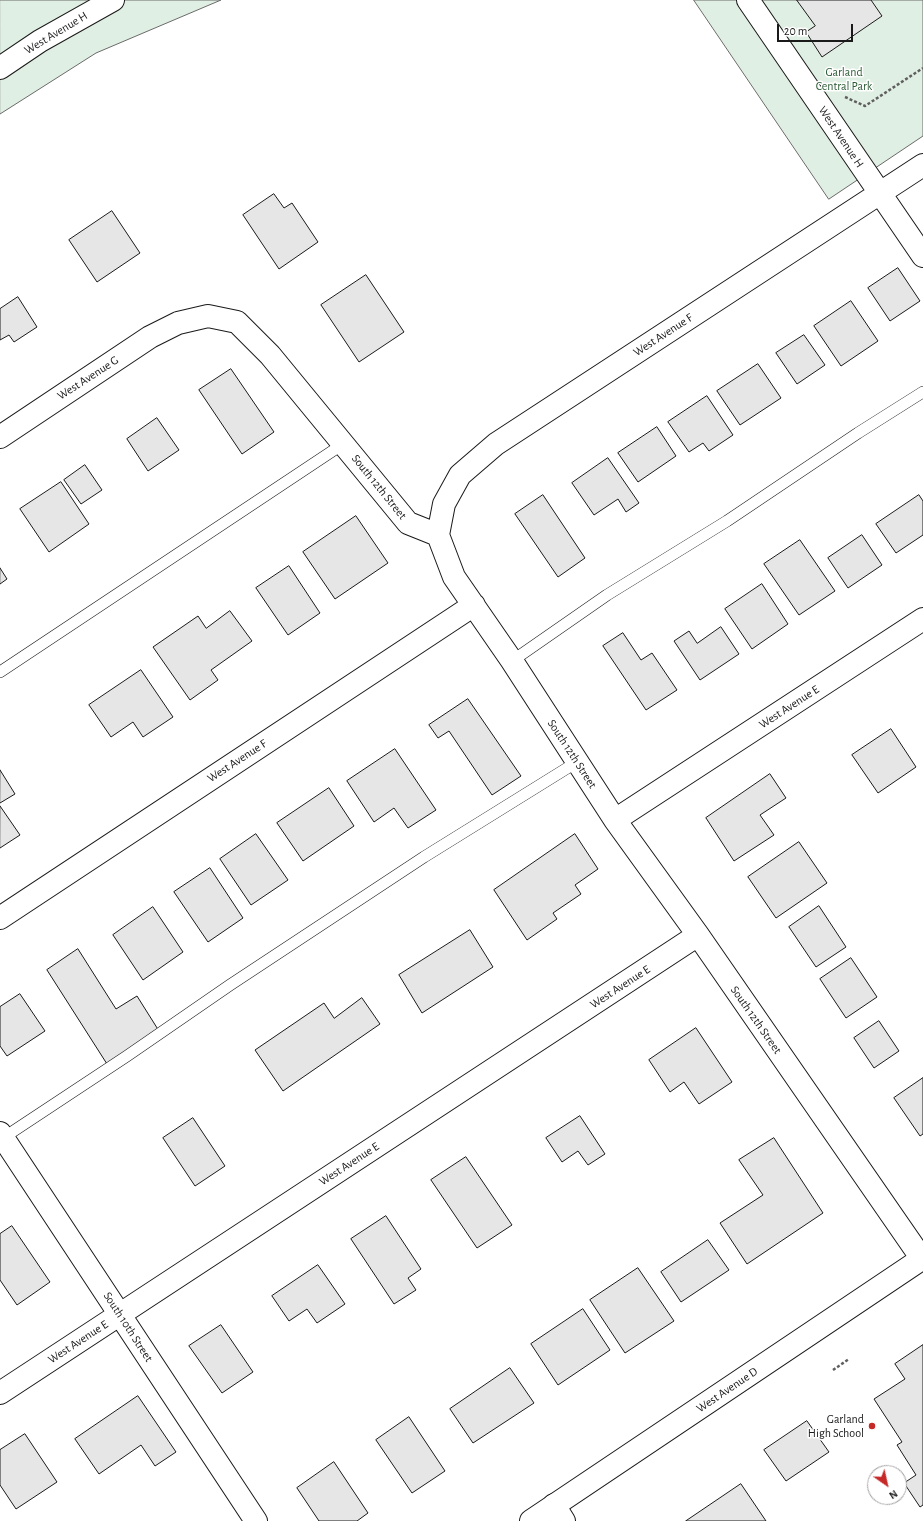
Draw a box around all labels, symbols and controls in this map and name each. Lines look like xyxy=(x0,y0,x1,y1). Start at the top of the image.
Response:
street label: West Avenue H xyxy=(22,9,90,57)
scale bar xyxy=(779,16,855,42)
text: 20 m xyxy=(784,25,807,37)
park label: Garland Central Park xyxy=(816,65,872,93)
street label: West Avenue H xyxy=(815,103,867,171)
street label: West Avenue F xyxy=(631,310,695,360)
street label: West Avenue G xyxy=(55,353,121,403)
street label: South 12th Street xyxy=(348,452,410,522)
street label: West Avenue E xyxy=(756,682,822,732)
street label: South 12th Street xyxy=(544,717,600,791)
street label: West Avenue F xyxy=(205,736,269,786)
street label: West Avenue E xyxy=(587,962,653,1012)
street label: South 12th Street xyxy=(727,983,785,1057)
street label: West Avenue E xyxy=(316,1139,382,1189)
street label: South 10th Street xyxy=(100,1289,156,1365)
street label: West Avenue E xyxy=(45,1317,111,1367)
street label: West Avenue D xyxy=(694,1364,760,1416)
place label: Garland High School xyxy=(808,1412,864,1440)
marker: Garland High School xyxy=(867,1421,877,1431)
north arrow xyxy=(867,1465,907,1505)
text: N xyxy=(887,1488,900,1501)

